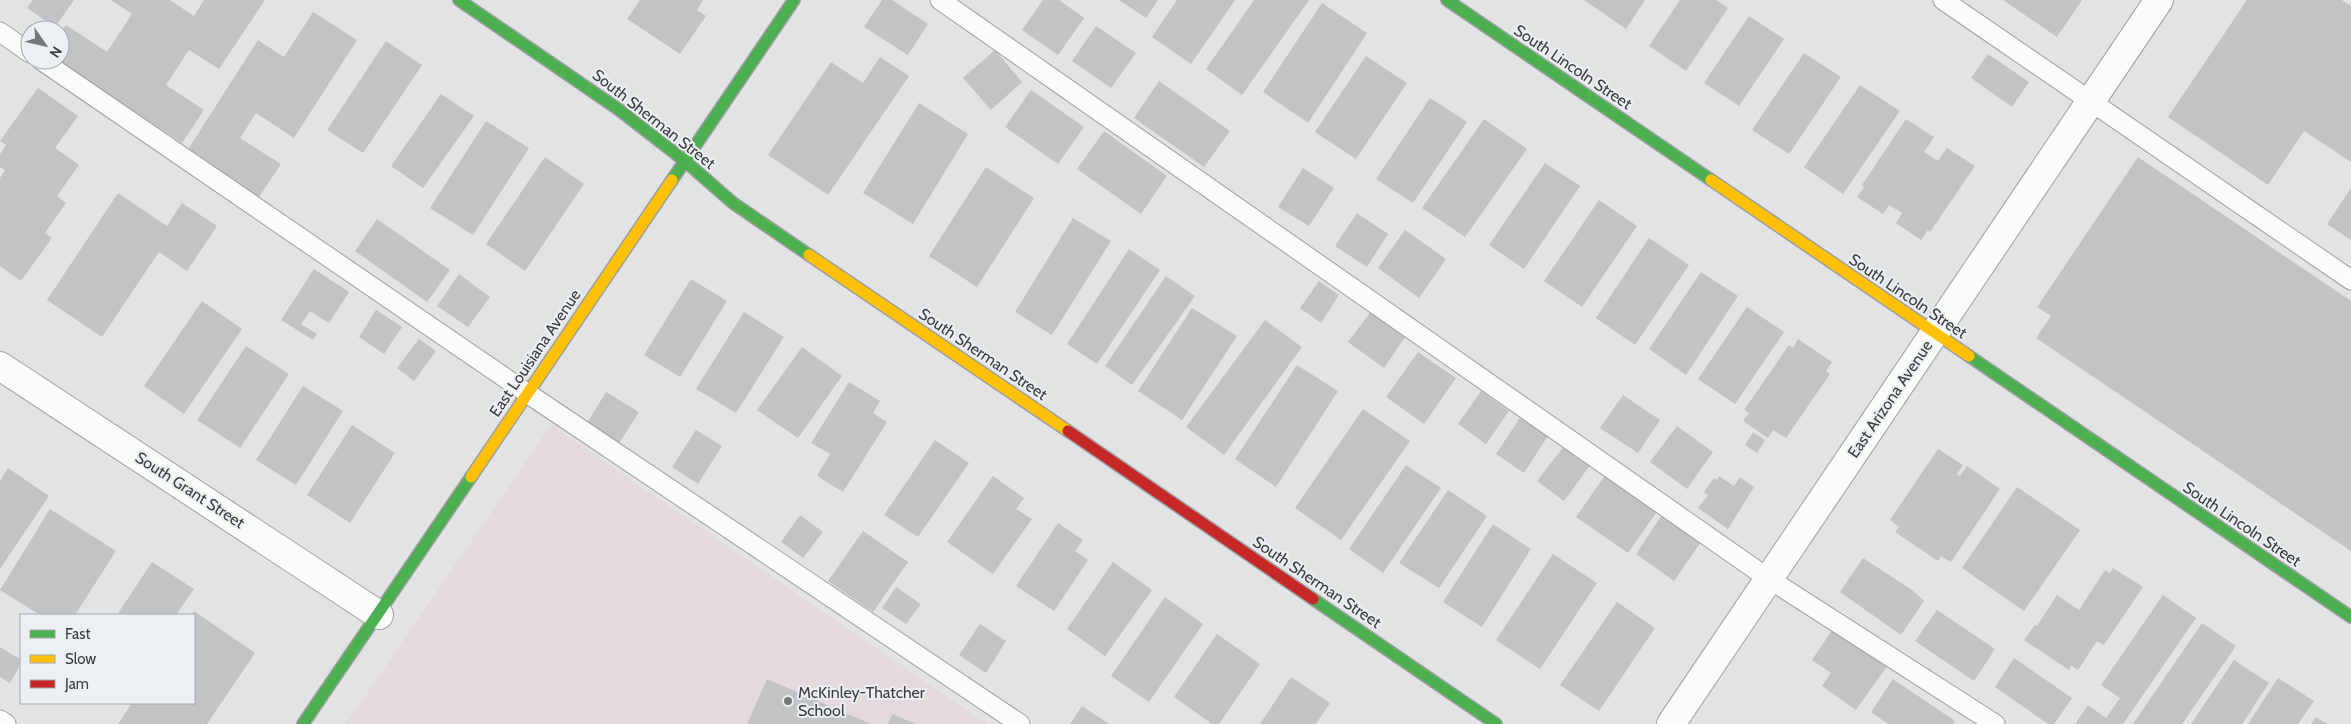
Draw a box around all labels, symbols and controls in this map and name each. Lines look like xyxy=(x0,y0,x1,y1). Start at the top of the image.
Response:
north arrow xyxy=(20,20,70,70)
street label: South Lincoln Street xyxy=(1511,21,1636,114)
text: N xyxy=(46,43,66,61)
street label: South Sherman Street xyxy=(589,65,720,173)
street label: South Lincoln Street xyxy=(1846,250,1971,343)
street label: East Louisiana Avenue xyxy=(485,286,585,420)
street label: South Sherman Street xyxy=(915,304,1051,404)
street label: East Arizona Avenue xyxy=(1844,337,1936,461)
street label: South Grant Street xyxy=(132,448,249,533)
street label: South Lincoln Street xyxy=(2180,478,2305,571)
street label: South Sherman Street xyxy=(1249,532,1385,632)
legend xyxy=(20,614,195,704)
text: Fast xyxy=(65,625,90,643)
text: Slow xyxy=(65,650,96,668)
text: Jam xyxy=(64,675,89,693)
place label: McKinley-Thatcher School xyxy=(798,683,926,720)
marker: McKinley-Thatcher School xyxy=(782,695,794,707)

